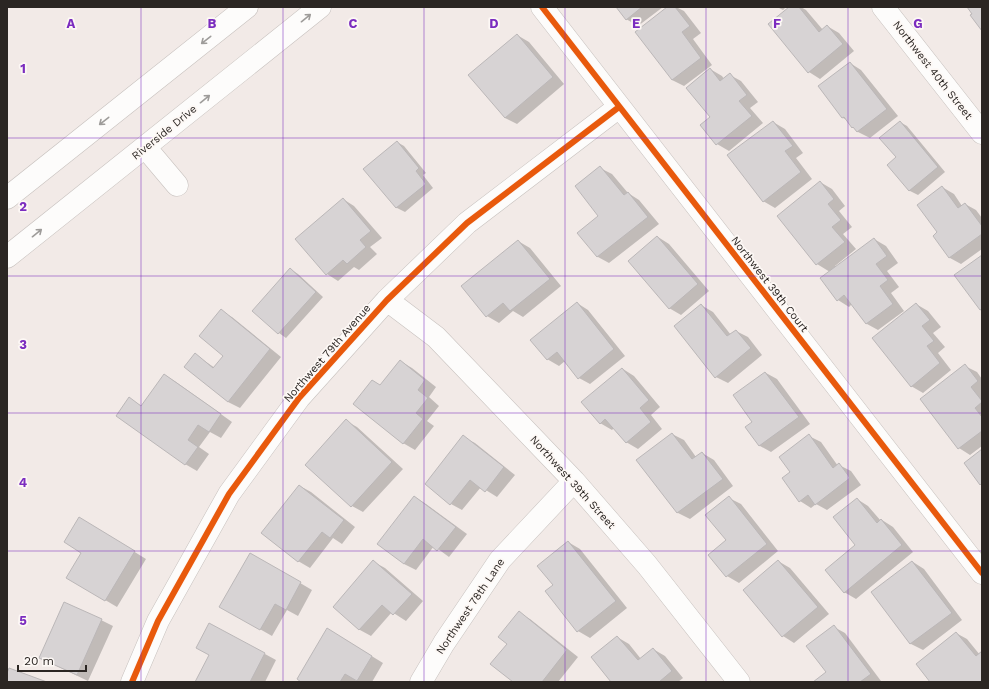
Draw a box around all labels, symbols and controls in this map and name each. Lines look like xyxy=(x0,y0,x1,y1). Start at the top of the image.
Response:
one-way arrow xyxy=(301,14,312,22)
text: A xyxy=(67,16,76,31)
text: B xyxy=(208,16,217,31)
text: C xyxy=(349,16,358,31)
text: D xyxy=(489,16,499,31)
text: E xyxy=(632,16,640,31)
text: F xyxy=(773,16,781,31)
text: G xyxy=(913,16,923,31)
street label: Northwest 40th Street xyxy=(890,18,975,122)
one-way arrow xyxy=(200,36,211,44)
text: 1 xyxy=(20,61,26,76)
one-way arrow xyxy=(199,95,210,104)
street label: Riverside Drive xyxy=(129,102,199,162)
one-way arrow xyxy=(99,117,110,125)
text: 2 xyxy=(19,199,27,214)
one-way arrow xyxy=(32,229,43,237)
street label: Northwest 39th Court xyxy=(728,234,811,335)
street label: Northwest 79th Avenue xyxy=(281,302,374,405)
text: 3 xyxy=(19,337,27,352)
street label: Northwest 39th Street xyxy=(527,433,618,532)
text: 4 xyxy=(19,475,28,490)
street label: Northwest 78th Lane xyxy=(433,556,507,657)
text: 5 xyxy=(19,613,27,628)
scale bar xyxy=(18,647,86,673)
text: 20 m xyxy=(24,654,54,668)

